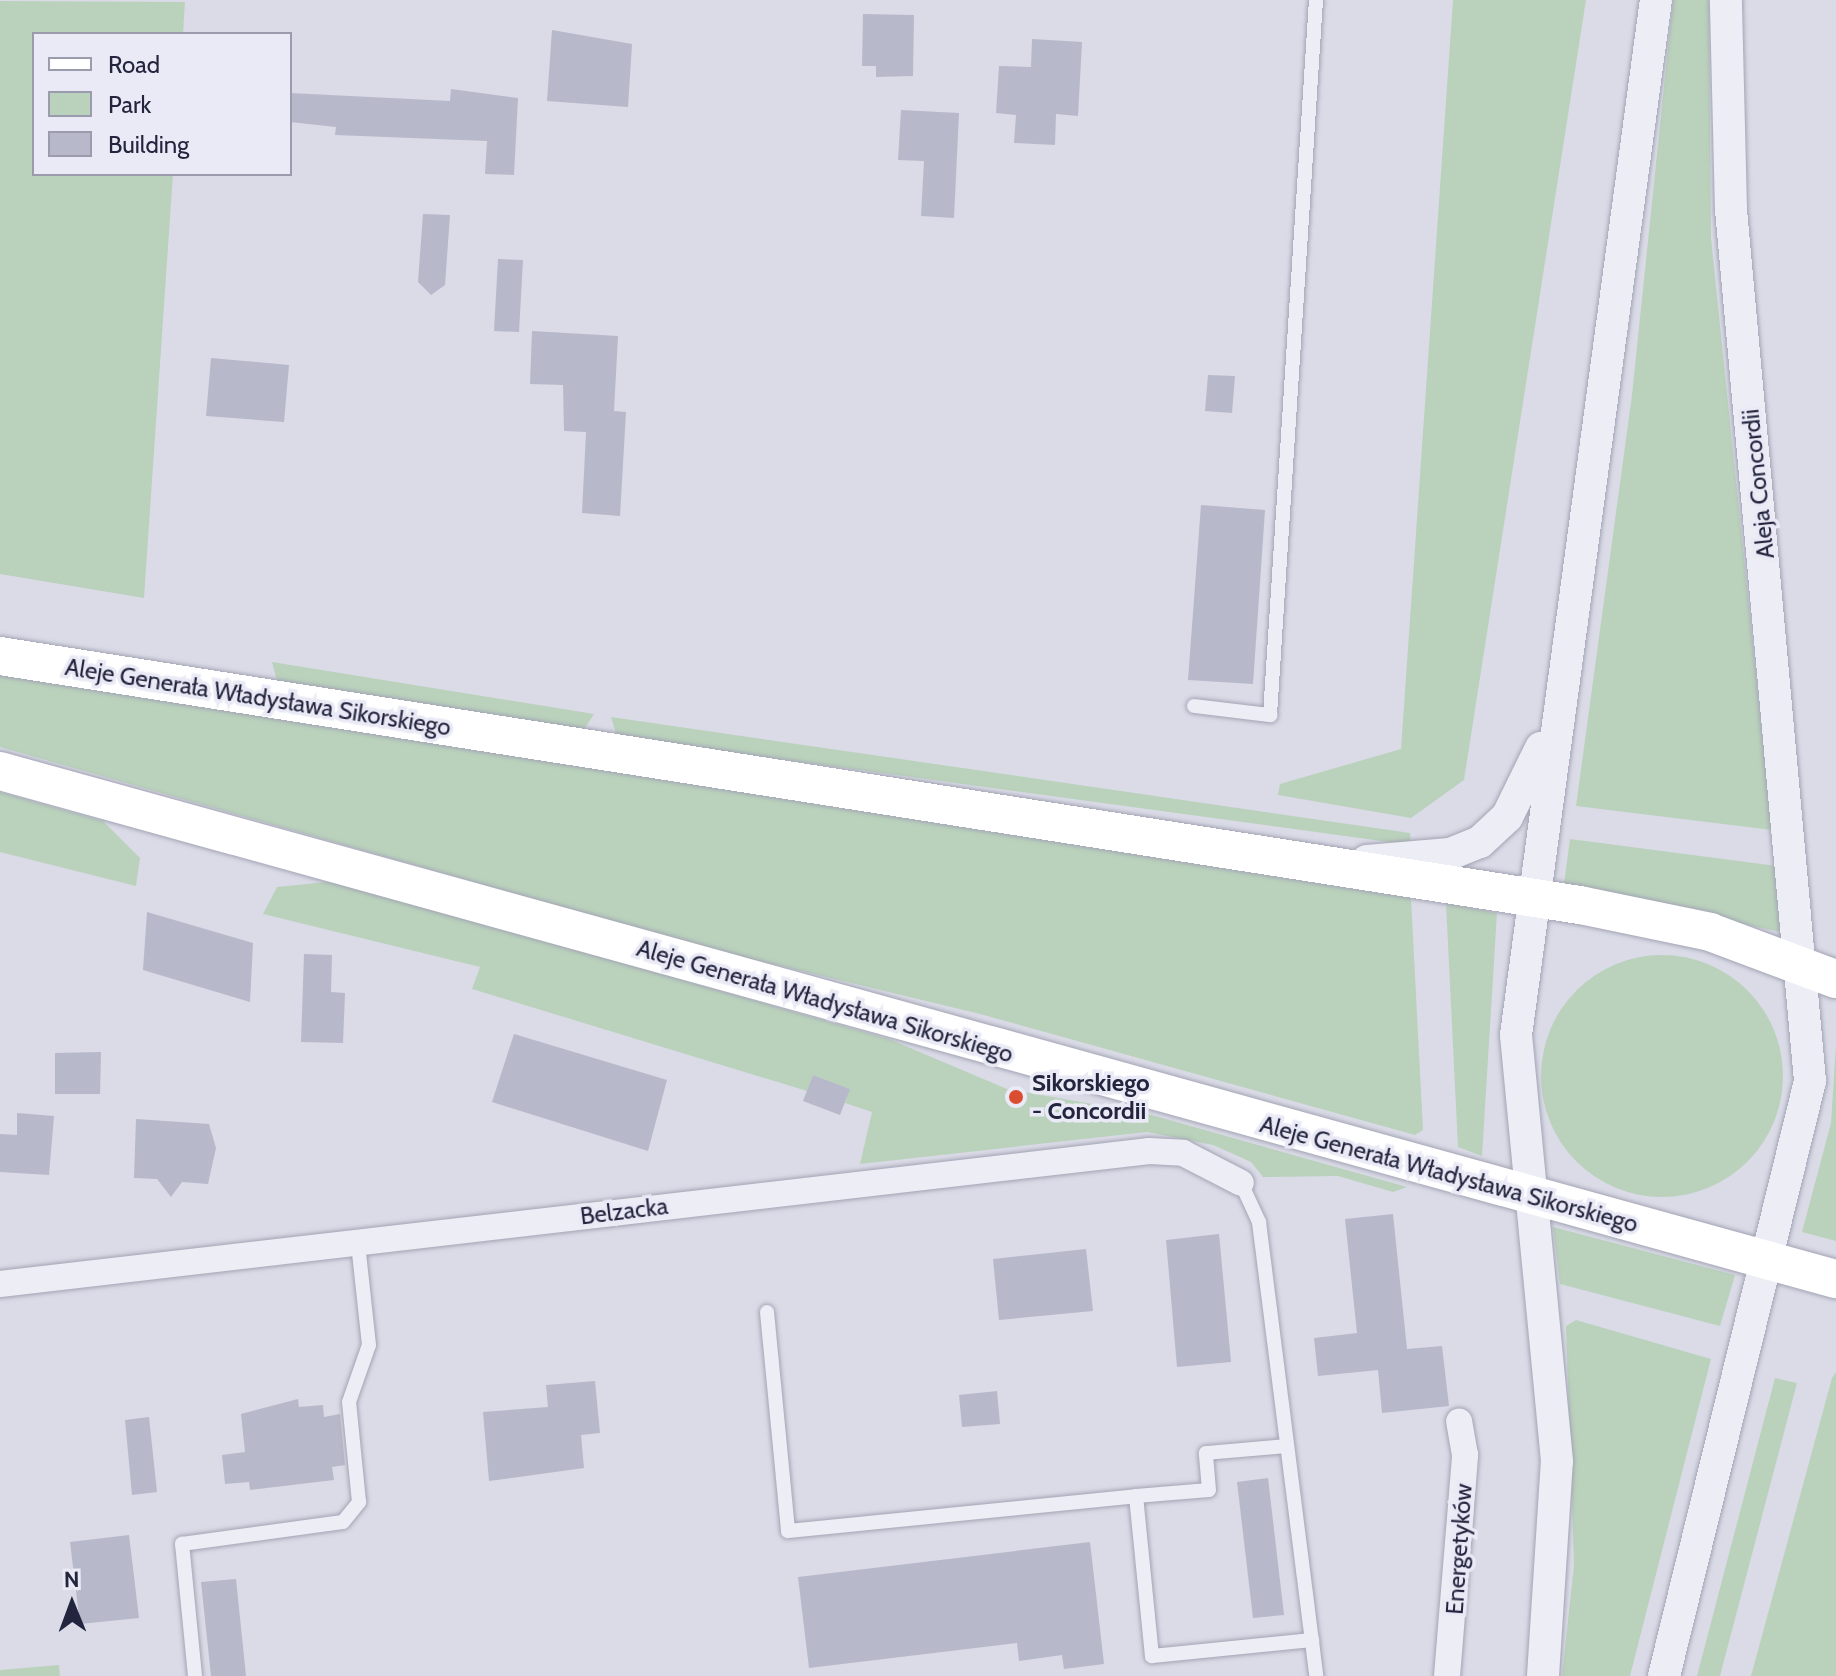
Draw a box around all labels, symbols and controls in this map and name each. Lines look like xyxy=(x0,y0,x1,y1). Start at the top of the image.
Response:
legend xyxy=(32,32,292,176)
text: Road xyxy=(108,50,160,79)
text: Park xyxy=(108,90,151,119)
text: Building xyxy=(108,130,189,159)
street label: Aleja Concordii xyxy=(1736,408,1780,560)
street label: Aleje Generała Władysława Sikorskiego xyxy=(63,652,453,742)
street label: Aleje Generała Władysława Sikorskiego xyxy=(633,933,1017,1069)
place label: Sikorskiego - Concordii xyxy=(1032,1069,1150,1125)
marker: Sikorskiego - Concordii xyxy=(1007,1088,1025,1106)
street label: Aleje Generała Władysława Sikorskiego xyxy=(1257,1110,1641,1238)
street label: Belzacka xyxy=(578,1191,670,1231)
street label: Energetyków xyxy=(1440,1482,1478,1616)
north arrow xyxy=(32,1564,112,1644)
text: N xyxy=(64,1566,80,1593)

